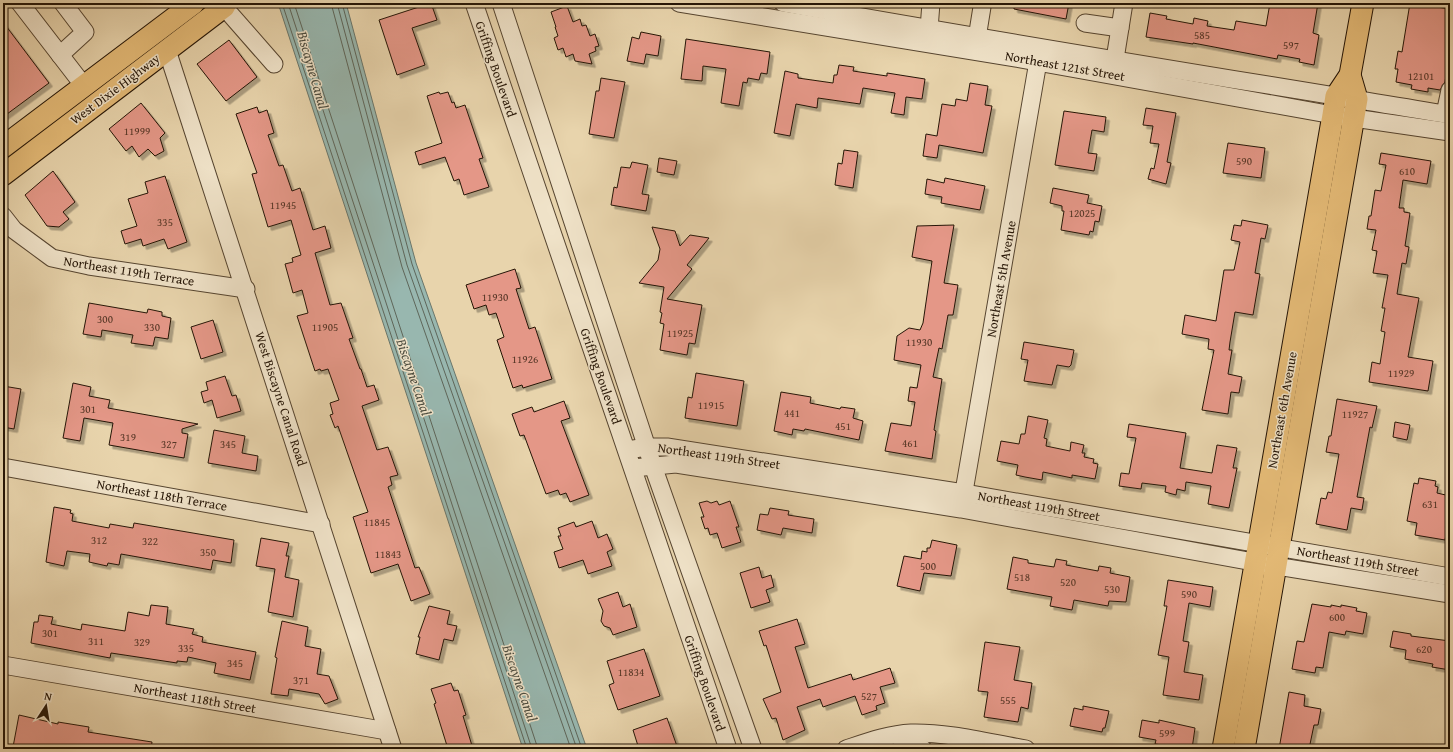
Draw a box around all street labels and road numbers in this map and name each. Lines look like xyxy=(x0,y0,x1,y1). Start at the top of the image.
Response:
street label: Griffing Boulevard xyxy=(471,18,521,120)
street label: Northeast 121st Street xyxy=(1004,46,1127,86)
street label: West Dixie Highway xyxy=(66,49,164,129)
street label: Northeast 5th Avenue xyxy=(981,219,1021,339)
street label: Northeast 119th Terrace xyxy=(62,251,196,291)
street label: Griffing Boulevard xyxy=(576,325,626,427)
street label: West Biscayne Canal Road xyxy=(250,329,312,469)
street label: Northeast 6th Avenue xyxy=(1262,350,1302,470)
street label: Northeast 119th Street xyxy=(656,438,782,474)
street label: Northeast 118th Terrace xyxy=(95,474,229,516)
street label: Northeast 119th Street xyxy=(976,486,1102,526)
street label: Northeast 119th Street xyxy=(1295,541,1421,581)
street label: Griffing Boulevard xyxy=(680,632,730,734)
street label: Northeast 118th Street xyxy=(132,678,258,718)

